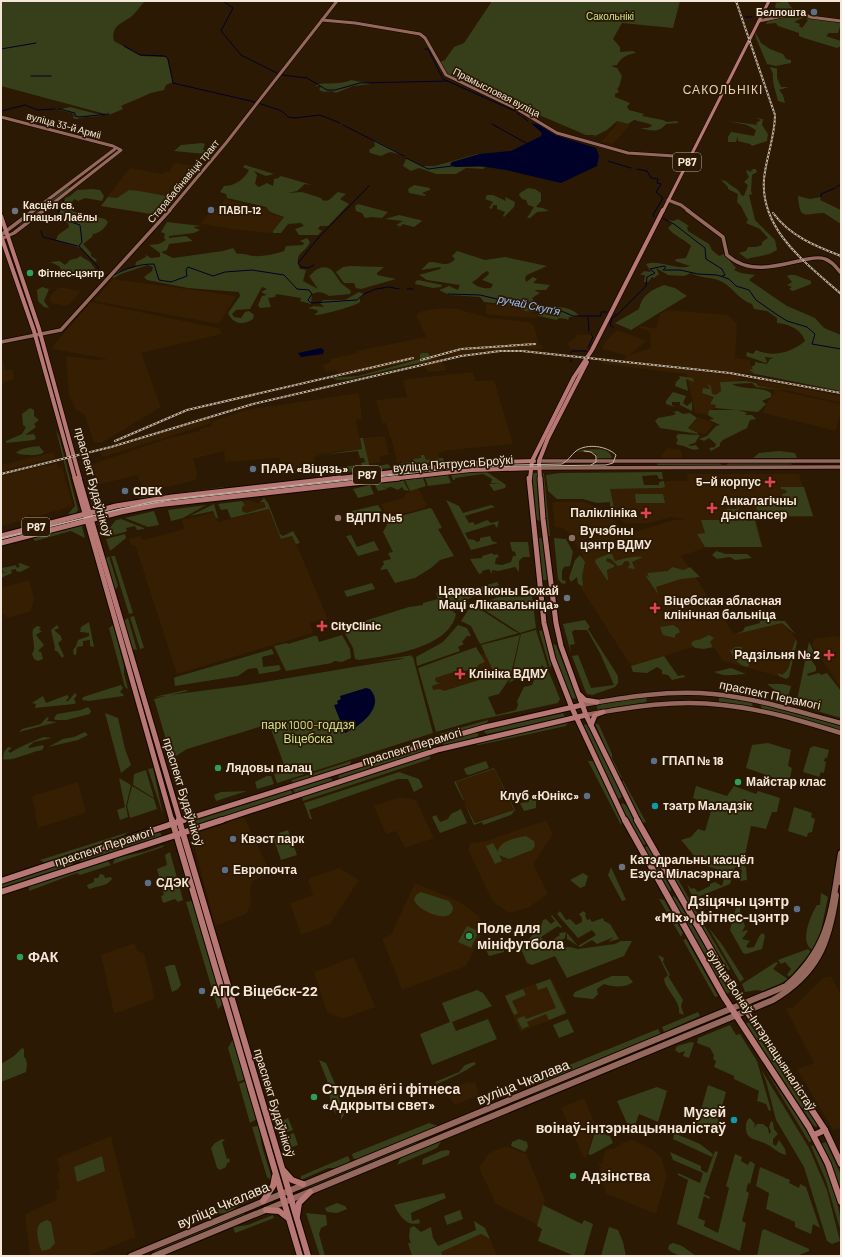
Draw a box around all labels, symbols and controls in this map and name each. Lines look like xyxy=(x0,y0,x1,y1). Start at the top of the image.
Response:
place label: Белпошта xyxy=(756,6,806,18)
marker: Белпошта xyxy=(809,7,819,17)
park label: Сакольнікі xyxy=(586,10,634,22)
street label: Прамысловая вуліца xyxy=(451,65,543,119)
district label: САКОЛЬНІКІ xyxy=(683,82,763,96)
street label: вуліца 33-й Арміі xyxy=(25,109,103,141)
street label: Старабабінавіцкі тракт xyxy=(145,137,222,225)
road number: Р87 xyxy=(673,153,701,171)
place label: Касцёл св. Ігнацыя Лаёлы xyxy=(23,199,97,223)
place label: ПАВП-12 xyxy=(219,204,261,216)
marker: ПАВП-12 xyxy=(206,205,216,215)
marker: Касцёл св. Ігнацыя Лаёлы xyxy=(10,206,20,216)
place label: Фітнес-цэнтр xyxy=(38,267,104,279)
marker: Фітнес-цэнтр xyxy=(25,268,35,278)
water label: ручай Скупʼя xyxy=(496,291,562,317)
street label: праспект Будаўнікоў xyxy=(72,426,115,538)
street label: вуліца Пятруся Броўкі xyxy=(392,452,514,475)
place label: ПАРА «Віцязь» xyxy=(261,461,348,476)
marker: ПАРА «Віцязь» xyxy=(248,464,258,474)
road number: Р87 xyxy=(353,466,381,484)
place label: 5--й корпус xyxy=(696,474,761,489)
marker: 5--й корпус xyxy=(764,476,776,488)
place label: CDEK xyxy=(133,483,163,497)
marker: CDEK xyxy=(120,486,130,496)
place label: Анкалагічны дыспансер xyxy=(721,493,797,522)
marker: Анкалагічны дыспансер xyxy=(706,502,718,514)
place label: Паліклініка xyxy=(570,505,637,519)
marker: Паліклініка xyxy=(640,507,652,519)
place label: ВДПЛ №5 xyxy=(346,510,403,525)
marker: ВДПЛ №5 xyxy=(333,513,343,523)
road number: Р87 xyxy=(22,518,50,536)
place label: Вучэбны цэнтр ВДМУ xyxy=(580,523,652,552)
marker: Вучэбны цэнтр ВДМУ xyxy=(567,533,577,543)
place label: Царква Іконы Божай Маці «Лікавальніца» xyxy=(439,583,559,612)
marker: Царква Іконы Божай Маці «Лікавальніца» xyxy=(562,593,572,603)
place label: Віцебская абласная клінічная бальніца xyxy=(664,593,782,622)
marker: Віцебская абласная клінічная бальніца xyxy=(649,602,661,614)
place label: CityClinic xyxy=(331,618,382,632)
marker: CityClinic xyxy=(316,620,328,632)
place label: Радзільня № 2 xyxy=(734,647,820,662)
marker: Радзільня № 2 xyxy=(823,649,835,661)
place label: Клініка ВДМУ xyxy=(469,666,548,681)
marker: Клініка ВДМУ xyxy=(454,668,466,680)
street label: праспект Перамогі xyxy=(718,676,822,713)
park label: парк 1000-годдзя Віцебска xyxy=(261,717,355,746)
street label: праспект Перамогі xyxy=(360,724,463,769)
street label: праспект Будаўнікоў xyxy=(160,736,207,848)
place label: ГПАП № 18 xyxy=(662,753,724,767)
marker: ГПАП № 18 xyxy=(649,756,659,766)
place label: Лядовы палац xyxy=(226,760,313,775)
marker: Лядовы палац xyxy=(213,763,223,773)
place label: Майстар клас xyxy=(746,774,827,789)
marker: Майстар клас xyxy=(733,777,743,787)
place label: Клуб «Юнікс» xyxy=(500,788,579,803)
marker: Клуб «Юнікс» xyxy=(582,791,592,801)
place label: тэатр Маладзік xyxy=(663,798,753,813)
marker: тэатр Маладзік xyxy=(650,801,660,811)
street label: праспект Перамогі xyxy=(53,823,155,870)
place label: Квэст парк xyxy=(241,831,305,846)
marker: Квэст парк xyxy=(228,834,238,844)
place label: Катэдральны касцёл Езуса Міласэрнага xyxy=(630,852,754,881)
place label: Европочта xyxy=(233,862,297,877)
marker: Катэдральны касцёл Езуса Міласэрнага xyxy=(617,862,627,872)
marker: Европочта xyxy=(220,865,230,875)
place label: СДЭК xyxy=(156,875,190,890)
marker: СДЭК xyxy=(143,878,153,888)
place label: Дзіцячы цэнтр «Mix», фітнес-цэнтр xyxy=(654,892,789,925)
marker: Дзіцячы цэнтр «Mix», фітнес-цэнтр xyxy=(792,904,802,914)
place label: Поле для мініфутбола xyxy=(477,919,564,952)
marker: Поле для мініфутбола xyxy=(464,931,474,941)
street label: вуліца Воінаў-Інтэрнацыяналістаў xyxy=(704,946,819,1113)
place label: ФАК xyxy=(28,948,59,965)
marker: ФАК xyxy=(15,952,25,962)
place label: АПС Віцебск-22 xyxy=(210,982,318,999)
marker: АПС Віцебск-22 xyxy=(197,986,207,996)
street label: праспект Будаўнікоў xyxy=(251,1047,298,1159)
street label: вуліца Чкалава xyxy=(474,1055,572,1108)
place label: Студыя ёгі і фітнеса «Адкрыты свет» xyxy=(322,1080,461,1113)
marker: Студыя ёгі і фітнеса «Адкрыты свет» xyxy=(309,1092,319,1102)
place label: Музей воінаў-інтэрнацыяналістаў xyxy=(536,1103,726,1136)
marker: Музей воінаў-інтэрнацыяналістаў xyxy=(729,1115,739,1125)
place label: Адзінства xyxy=(581,1167,651,1184)
marker: Адзінства xyxy=(568,1171,578,1181)
street label: вуліца Чкалава xyxy=(174,1177,272,1232)

